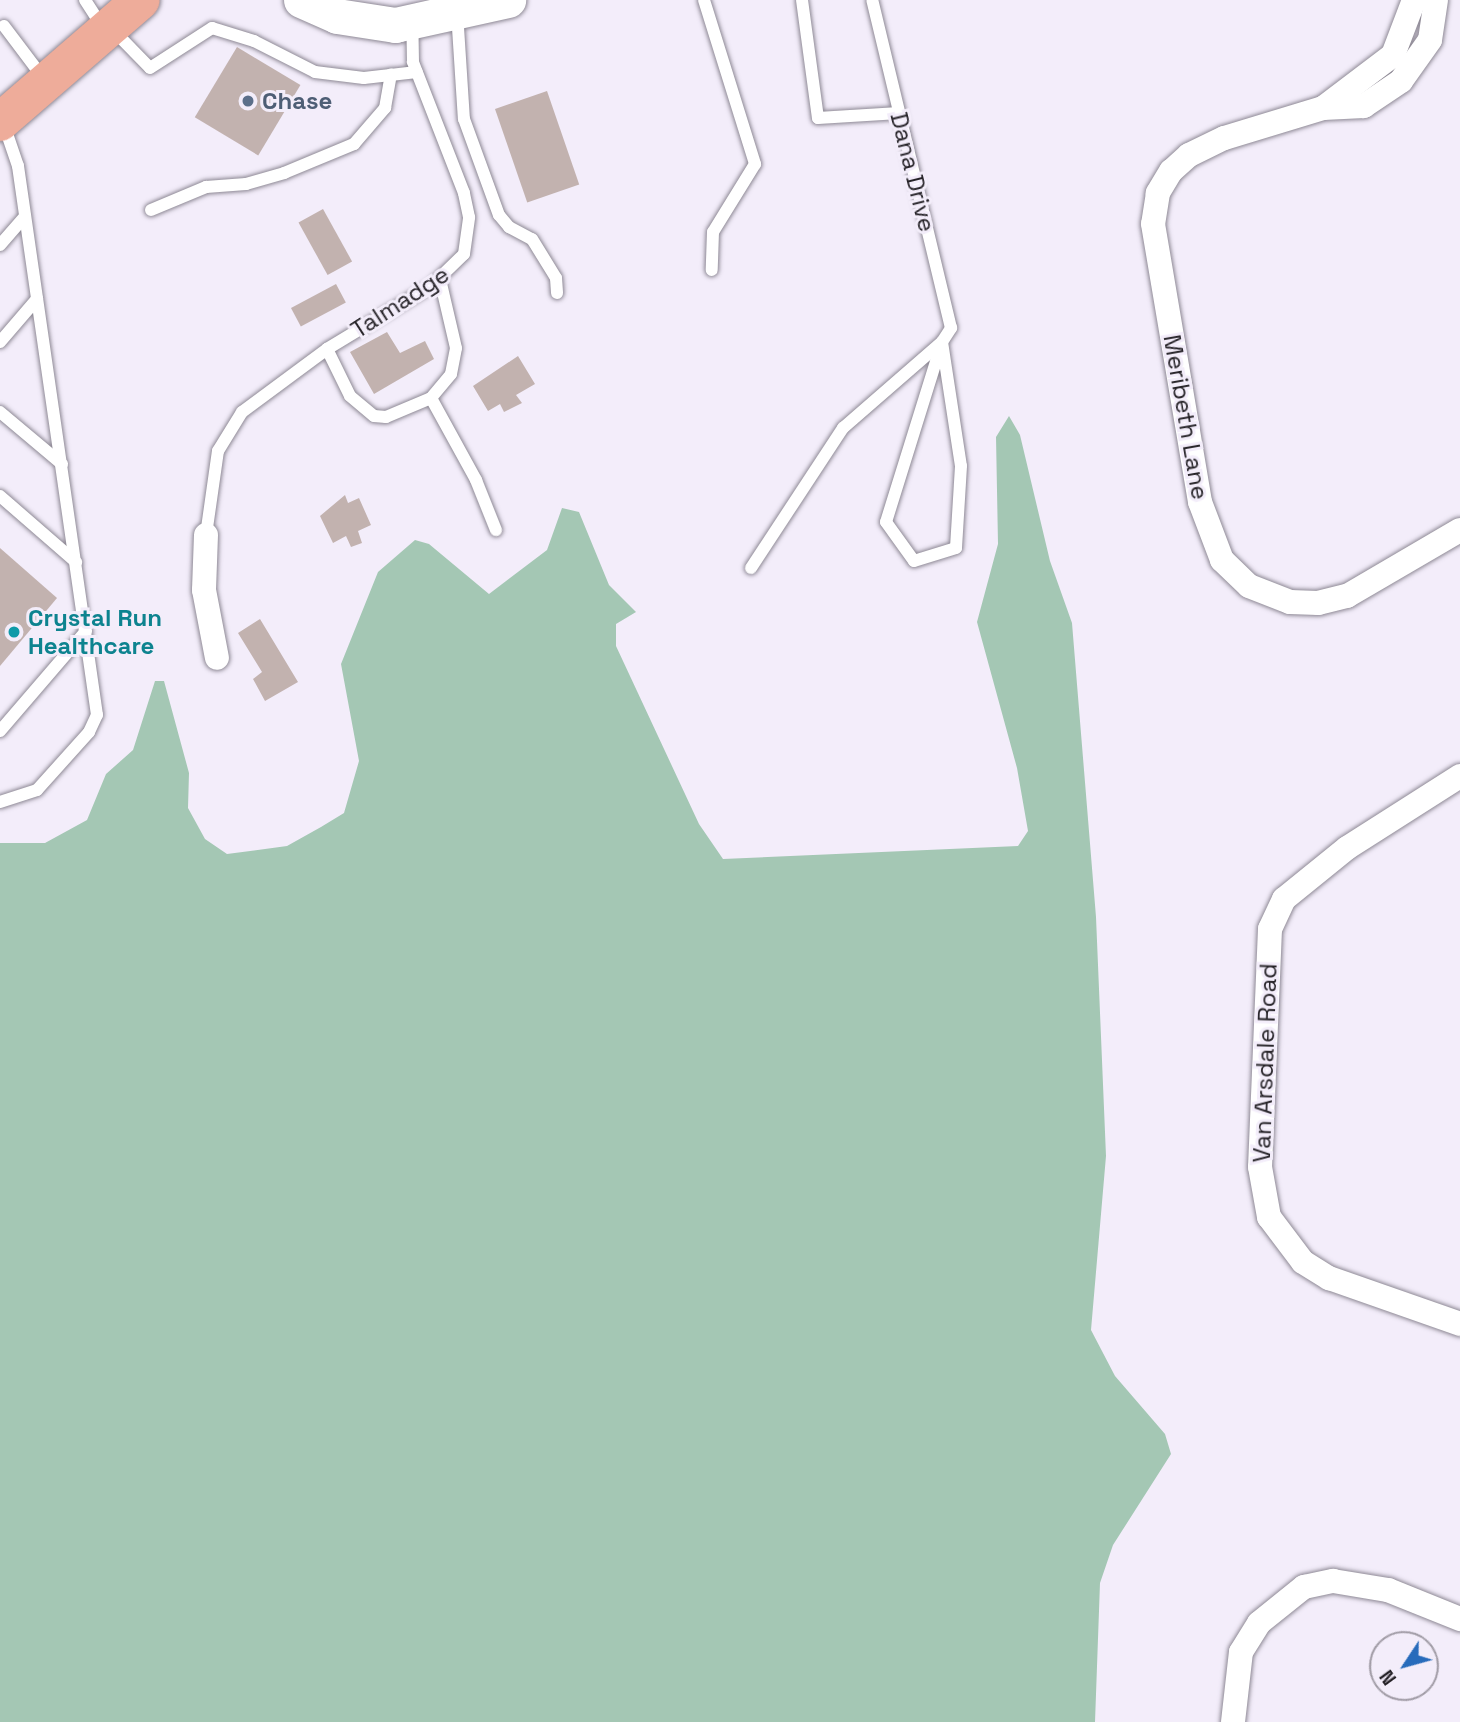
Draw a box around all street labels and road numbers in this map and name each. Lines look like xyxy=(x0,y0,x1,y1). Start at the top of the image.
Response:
street label: Dana Drive xyxy=(884,109,942,235)
street label: Talmadge xyxy=(346,260,454,344)
street label: Meribeth Lane xyxy=(1157,332,1215,502)
street label: Van Arsdale Road xyxy=(1247,963,1283,1163)

